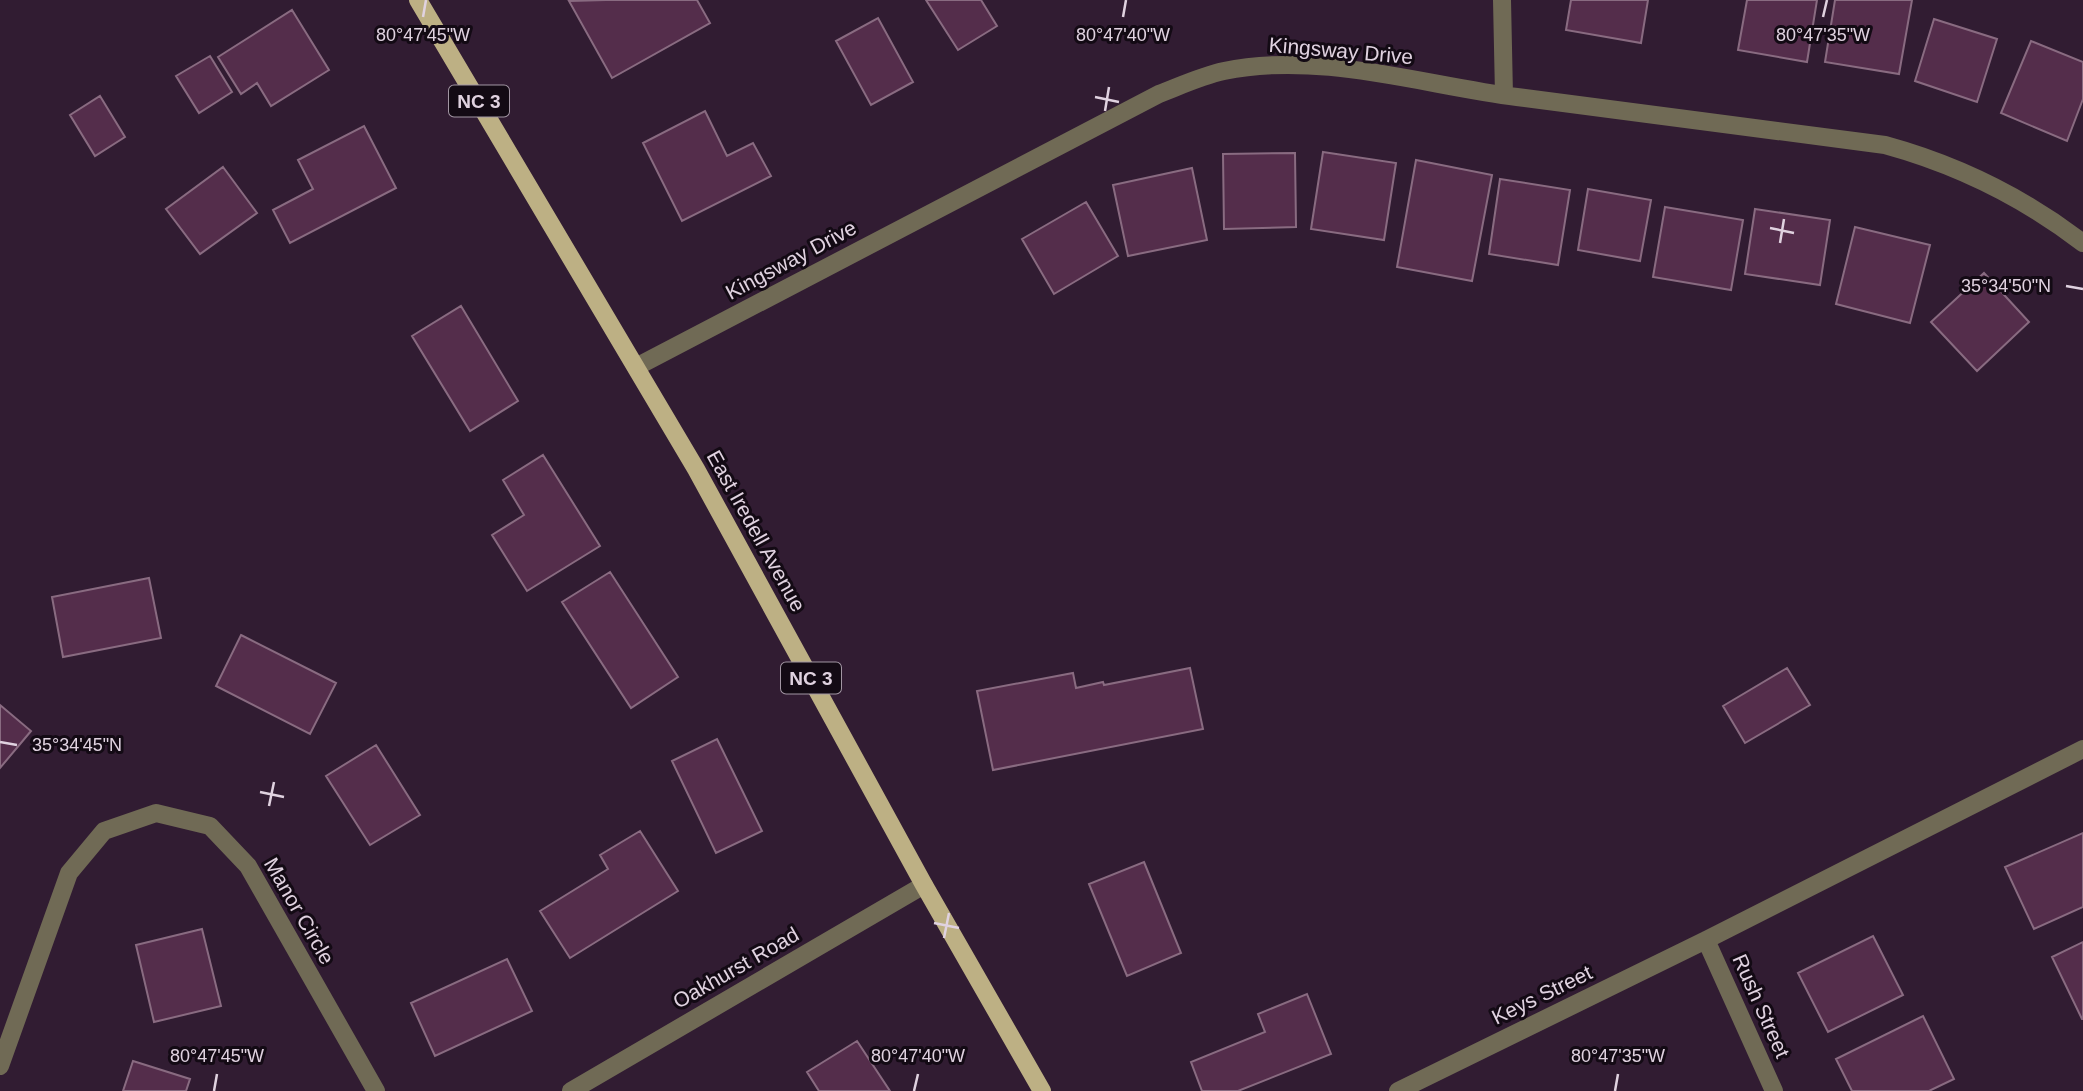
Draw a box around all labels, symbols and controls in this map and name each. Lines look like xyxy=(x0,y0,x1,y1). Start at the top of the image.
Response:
text: 80°47'45"W xyxy=(376,25,470,45)
text: 80°47'40"W xyxy=(1076,25,1170,45)
text: 80°47'35"W xyxy=(1776,25,1870,45)
street label: Kingsway Drive xyxy=(1268,33,1414,68)
road number: NC 3 xyxy=(449,86,509,116)
street label: Kingsway Drive xyxy=(721,215,860,304)
text: 35°34'50"N xyxy=(1961,276,2051,296)
street label: East Iredell Avenue xyxy=(703,446,810,615)
road number: NC 3 xyxy=(781,663,841,694)
text: 35°34'45"N xyxy=(32,735,122,755)
street label: Manor Circle xyxy=(260,853,339,968)
street label: Oakhurst Road xyxy=(669,922,803,1013)
street label: Rush Street xyxy=(1728,950,1795,1061)
street label: Keys Street xyxy=(1488,960,1596,1029)
text: 80°47'45"W xyxy=(170,1046,264,1066)
text: 80°47'40"W xyxy=(871,1046,965,1066)
text: 80°47'35"W xyxy=(1571,1046,1665,1066)

